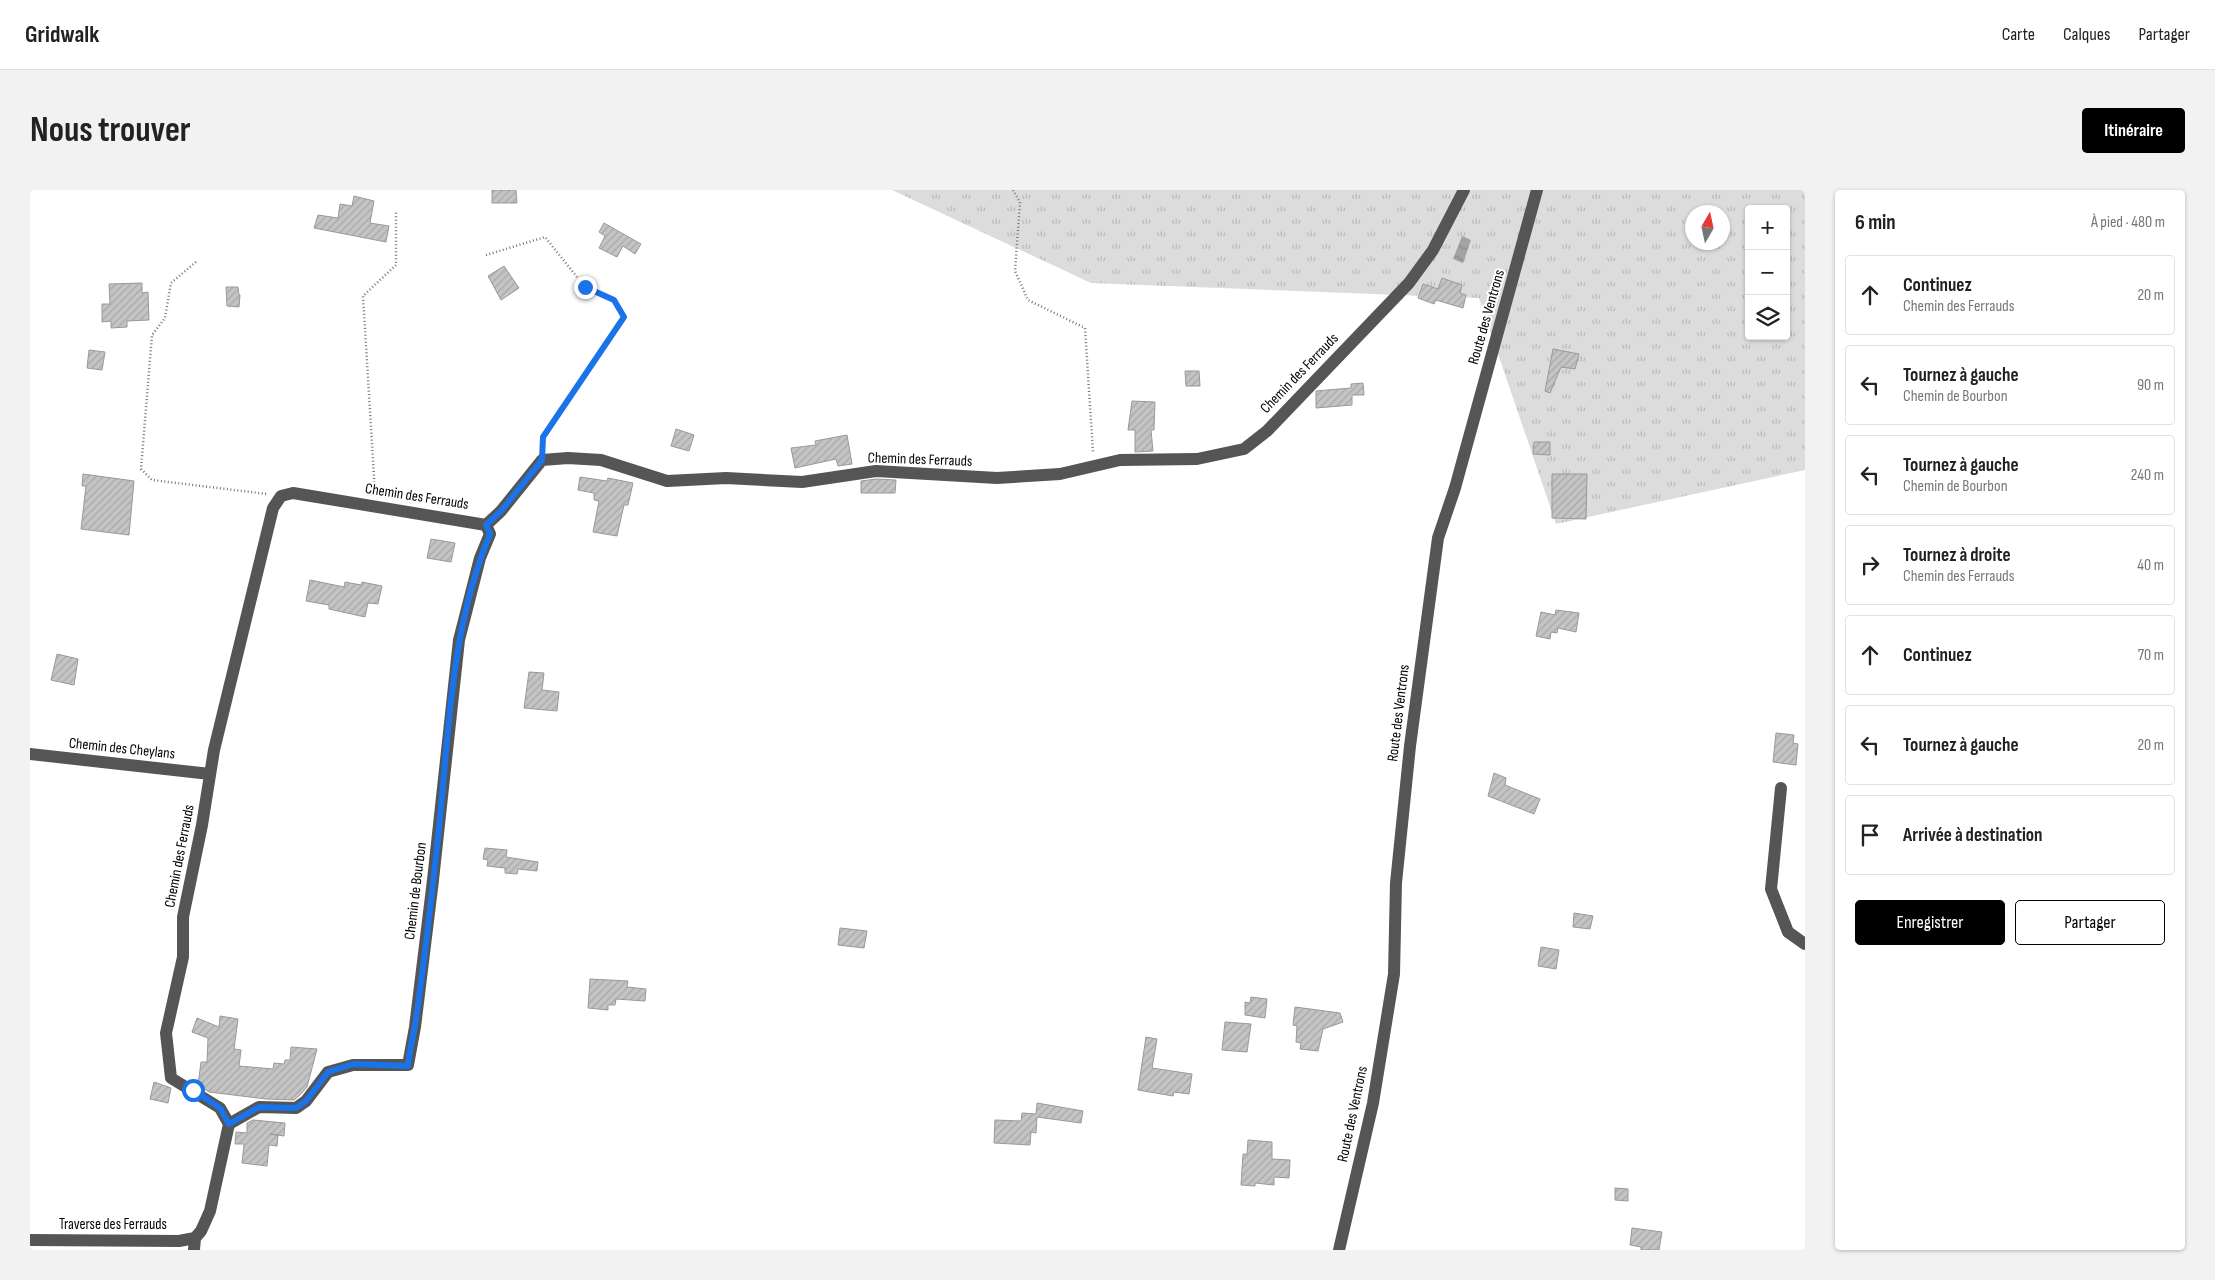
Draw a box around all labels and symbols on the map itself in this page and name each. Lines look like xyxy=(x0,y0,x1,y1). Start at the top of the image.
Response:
north arrow xyxy=(1685,205,1730,250)
street label: Route des Ventrons xyxy=(1464,268,1509,367)
route end xyxy=(574,276,597,299)
street label: Chemin des Ferrauds xyxy=(1256,329,1343,418)
street label: Chemin des Ferrauds xyxy=(867,448,973,471)
street label: Chemin des Ferrauds xyxy=(364,479,470,514)
street label: Route des Ventrons xyxy=(1383,663,1414,763)
street label: Chemin des Cheylans xyxy=(68,733,176,764)
street label: Chemin des Ferrauds xyxy=(160,803,199,909)
street label: Chemin de Bourbon xyxy=(400,841,431,941)
street label: Route des Ventrons xyxy=(1333,1064,1372,1164)
route start xyxy=(182,1079,205,1102)
street label: Traverse des Ferrauds xyxy=(59,1215,167,1234)

